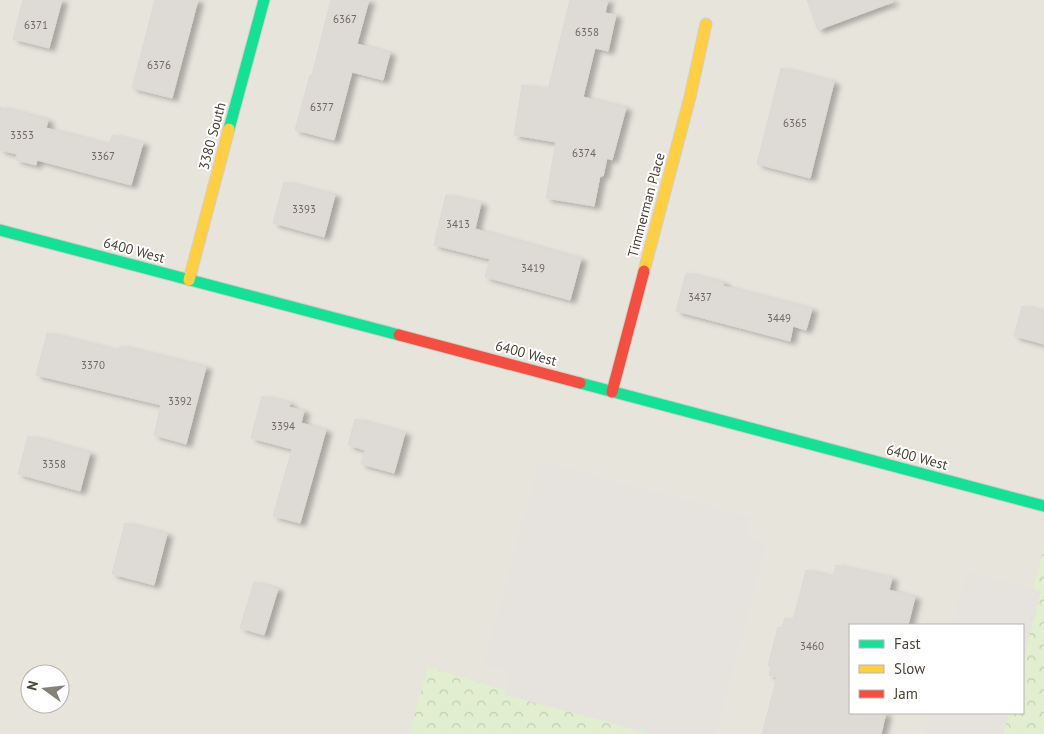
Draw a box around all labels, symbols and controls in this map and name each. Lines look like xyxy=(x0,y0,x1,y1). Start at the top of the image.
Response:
house number: 6367 xyxy=(333,12,357,26)
house number: 6371 xyxy=(24,18,48,32)
house number: 6358 xyxy=(575,25,599,39)
house number: 6376 xyxy=(147,58,171,72)
street label: 3380 South xyxy=(194,100,230,172)
house number: 6377 xyxy=(310,100,334,114)
house number: 6365 xyxy=(783,116,807,130)
house number: 3353 xyxy=(10,128,34,142)
house number: 6374 xyxy=(572,146,596,160)
house number: 3367 xyxy=(91,149,115,163)
street label: Timmerman Place xyxy=(623,151,669,259)
house number: 3393 xyxy=(292,202,316,216)
house number: 3413 xyxy=(446,217,470,231)
street label: 6400 West xyxy=(101,233,167,267)
house number: 3419 xyxy=(521,261,545,275)
house number: 3437 xyxy=(688,290,712,304)
house number: 3449 xyxy=(767,311,791,325)
street label: 6400 West xyxy=(493,336,559,370)
house number: 3370 xyxy=(81,358,105,372)
house number: 3392 xyxy=(168,394,192,408)
house number: 3394 xyxy=(271,419,295,433)
street label: 6400 West xyxy=(884,440,950,474)
house number: 3358 xyxy=(42,457,66,471)
legend xyxy=(849,624,1024,714)
text: Fast xyxy=(894,634,921,653)
house number: 3460 xyxy=(800,639,824,653)
text: Slow xyxy=(894,659,925,678)
north arrow xyxy=(20,664,70,714)
text: N xyxy=(23,679,42,692)
text: Jam xyxy=(893,684,918,703)

